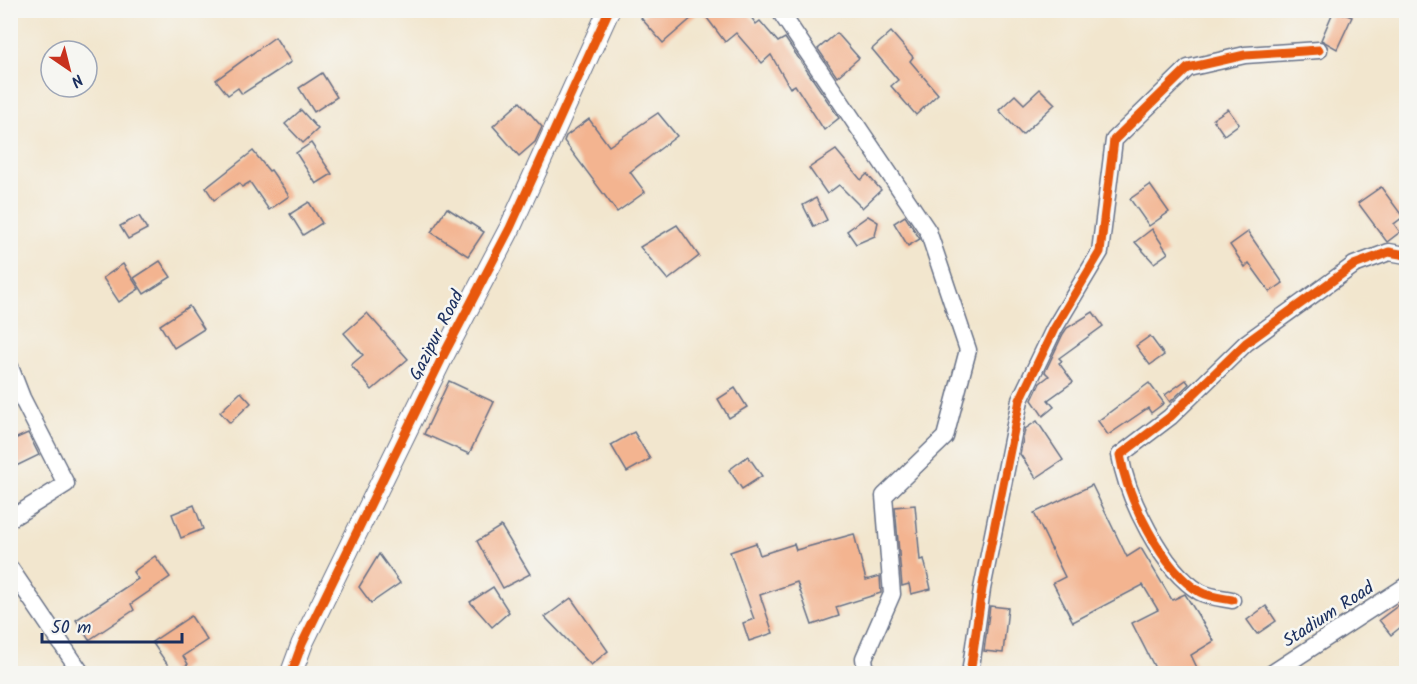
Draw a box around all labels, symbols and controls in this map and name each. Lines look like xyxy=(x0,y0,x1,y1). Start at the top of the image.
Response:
north arrow xyxy=(39,39,99,99)
text: N xyxy=(65,67,88,93)
street label: Gazipur Road xyxy=(402,284,473,386)
street label: Stadium Road xyxy=(1277,574,1381,656)
scale bar xyxy=(42,606,182,644)
text: 50 m xyxy=(51,614,91,643)

